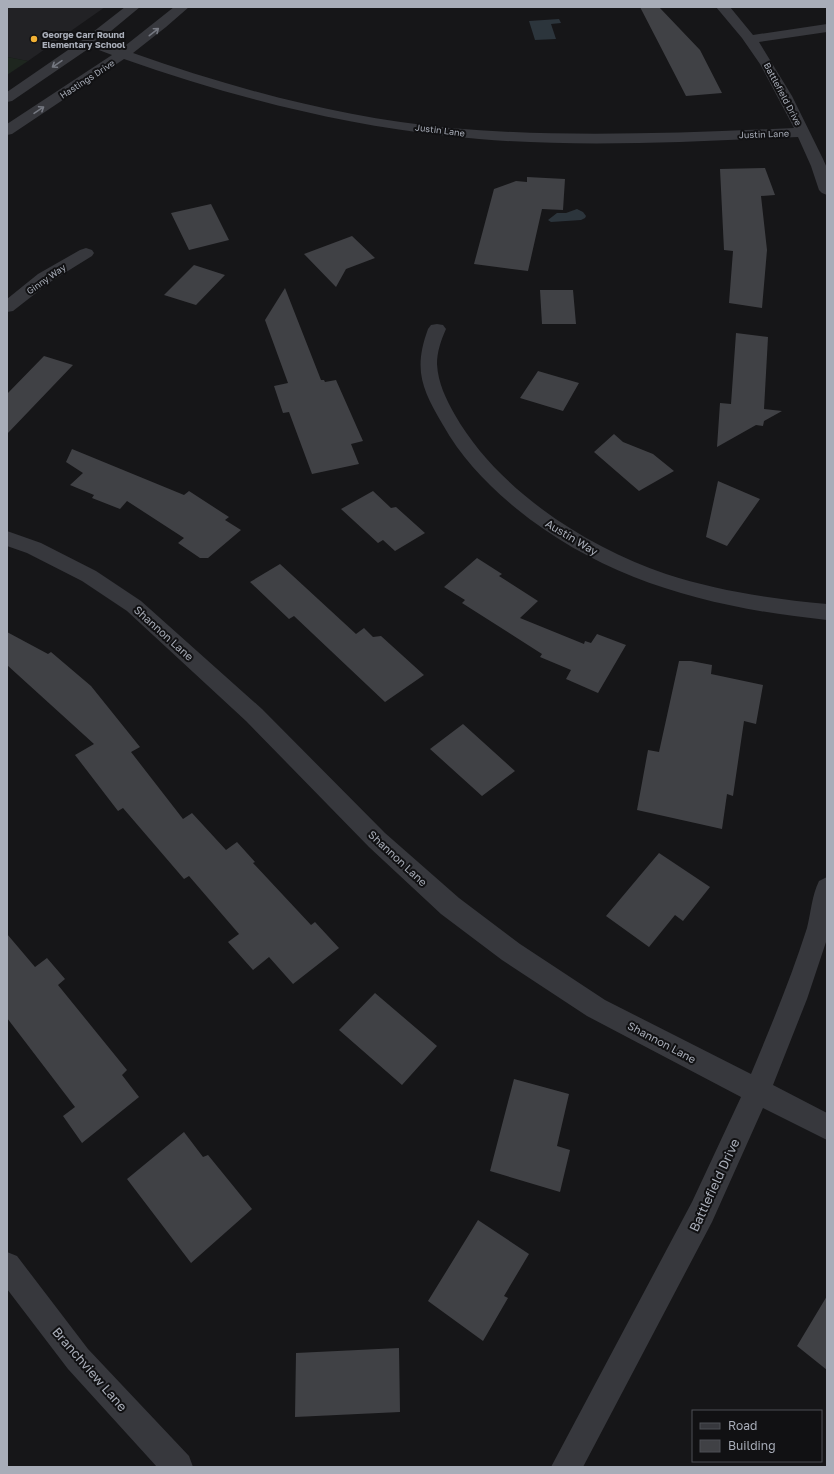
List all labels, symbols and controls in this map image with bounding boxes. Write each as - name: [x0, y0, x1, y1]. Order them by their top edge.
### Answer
- one-way arrow: [148, 27, 159, 36]
- place label: George Carr Round Elementary School: [42, 29, 125, 50]
- marker: George Carr Round Elementary School: [29, 34, 39, 44]
- street label: Hastings Drive: [58, 57, 116, 101]
- one-way arrow: [52, 60, 63, 68]
- street label: Battlefield Drive: [762, 61, 804, 127]
- one-way arrow: [34, 105, 45, 114]
- street label: Justin Lane: [414, 121, 466, 139]
- street label: Justin Lane: [739, 128, 789, 140]
- street label: Ginny Way: [24, 262, 68, 296]
- street label: Austin Way: [543, 516, 601, 558]
- street label: Shannon Lane: [132, 603, 196, 663]
- street label: Shannon Lane: [366, 828, 430, 888]
- street label: Shannon Lane: [626, 1019, 698, 1065]
- street label: Battlefield Drive: [685, 1136, 743, 1234]
- street label: Branchview Lane: [49, 1324, 131, 1414]
- legend: [692, 1410, 822, 1462]
- text: Road: [728, 1418, 757, 1433]
- text: Building: [728, 1438, 776, 1453]

